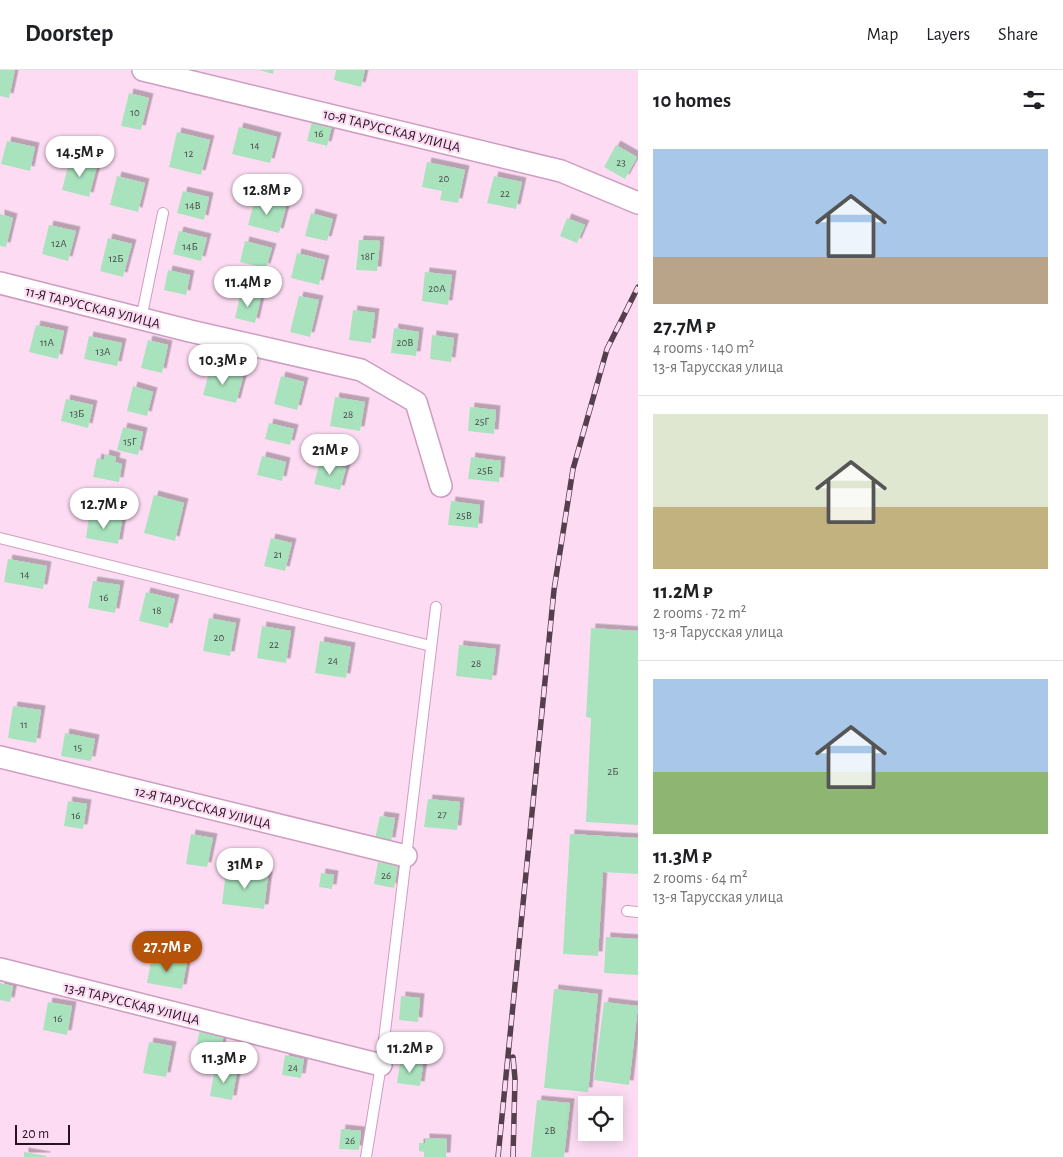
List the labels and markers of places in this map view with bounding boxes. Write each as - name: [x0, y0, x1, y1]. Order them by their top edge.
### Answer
- pin: 14.5M ₽: [34, 136, 126, 178]
- pin: 12.8M ₽: [221, 174, 313, 216]
- pin: 11.4M ₽: [202, 266, 294, 308]
- pin: 10.3M ₽: [177, 344, 269, 386]
- pin: 21M ₽: [295, 434, 365, 476]
- pin: 12.7M ₽: [58, 488, 150, 530]
- pin: 31M ₽: [210, 848, 280, 890]
- pin: 27.7M ₽: [121, 930, 213, 973]
- pin: 11.2M ₽: [364, 1032, 456, 1074]
- pin: 11.3M ₽: [178, 1042, 270, 1084]

